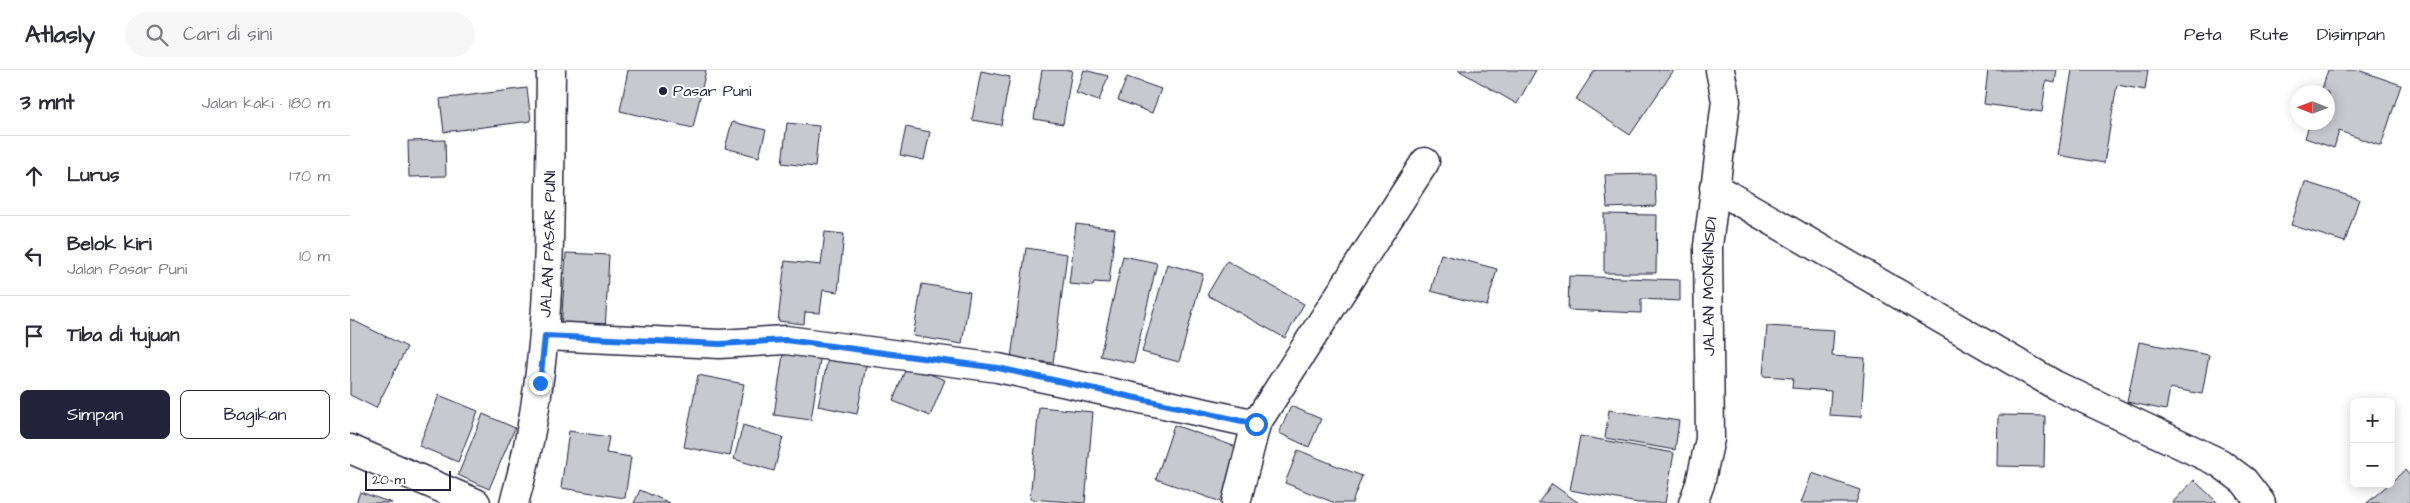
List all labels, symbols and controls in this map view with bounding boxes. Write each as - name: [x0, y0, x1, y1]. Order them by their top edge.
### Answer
- search box: [125, 12, 475, 57]
- text: Atlasly: [25, 18, 95, 52]
- icon: search: [143, 21, 171, 49]
- text: Cari di sini: [183, 21, 272, 48]
- text: Peta: [2184, 22, 2222, 47]
- text: Rute: [2250, 22, 2289, 47]
- text: Disimpan: [2317, 22, 2385, 47]
- place label: Pasar Puni: [673, 80, 752, 102]
- marker: Pasar Puni: [657, 85, 669, 97]
- north arrow: [2290, 85, 2335, 130]
- text: 3 mnt: [20, 88, 74, 117]
- text: Jalan kaki · 180 m: [202, 92, 330, 114]
- icon: ahead: [20, 162, 48, 190]
- text: Lurus: [67, 162, 119, 189]
- text: 170 m: [289, 165, 330, 187]
- street label: JALAN PASAR PUNI: [534, 170, 561, 318]
- street label: JALAN MONGINSIDI: [1697, 215, 1723, 356]
- text: Belok kiri: [67, 231, 152, 258]
- icon: left: [20, 242, 48, 270]
- text: 10 m: [299, 245, 330, 267]
- text: Jalan Pasar Puni: [67, 258, 187, 280]
- icon: arrive: [20, 322, 48, 350]
- text: Tiba di tujuan: [67, 322, 179, 349]
- route end: [529, 372, 552, 395]
- button: Simpan: [20, 390, 170, 439]
- button: Bagikan: [180, 390, 330, 439]
- map controls: [2350, 398, 2395, 488]
- button: +: [2350, 398, 2395, 443]
- route start: [1245, 413, 1268, 436]
- button: −: [2350, 443, 2395, 488]
- scale bar: [365, 468, 451, 491]
- text: 20 m: [372, 470, 405, 490]

